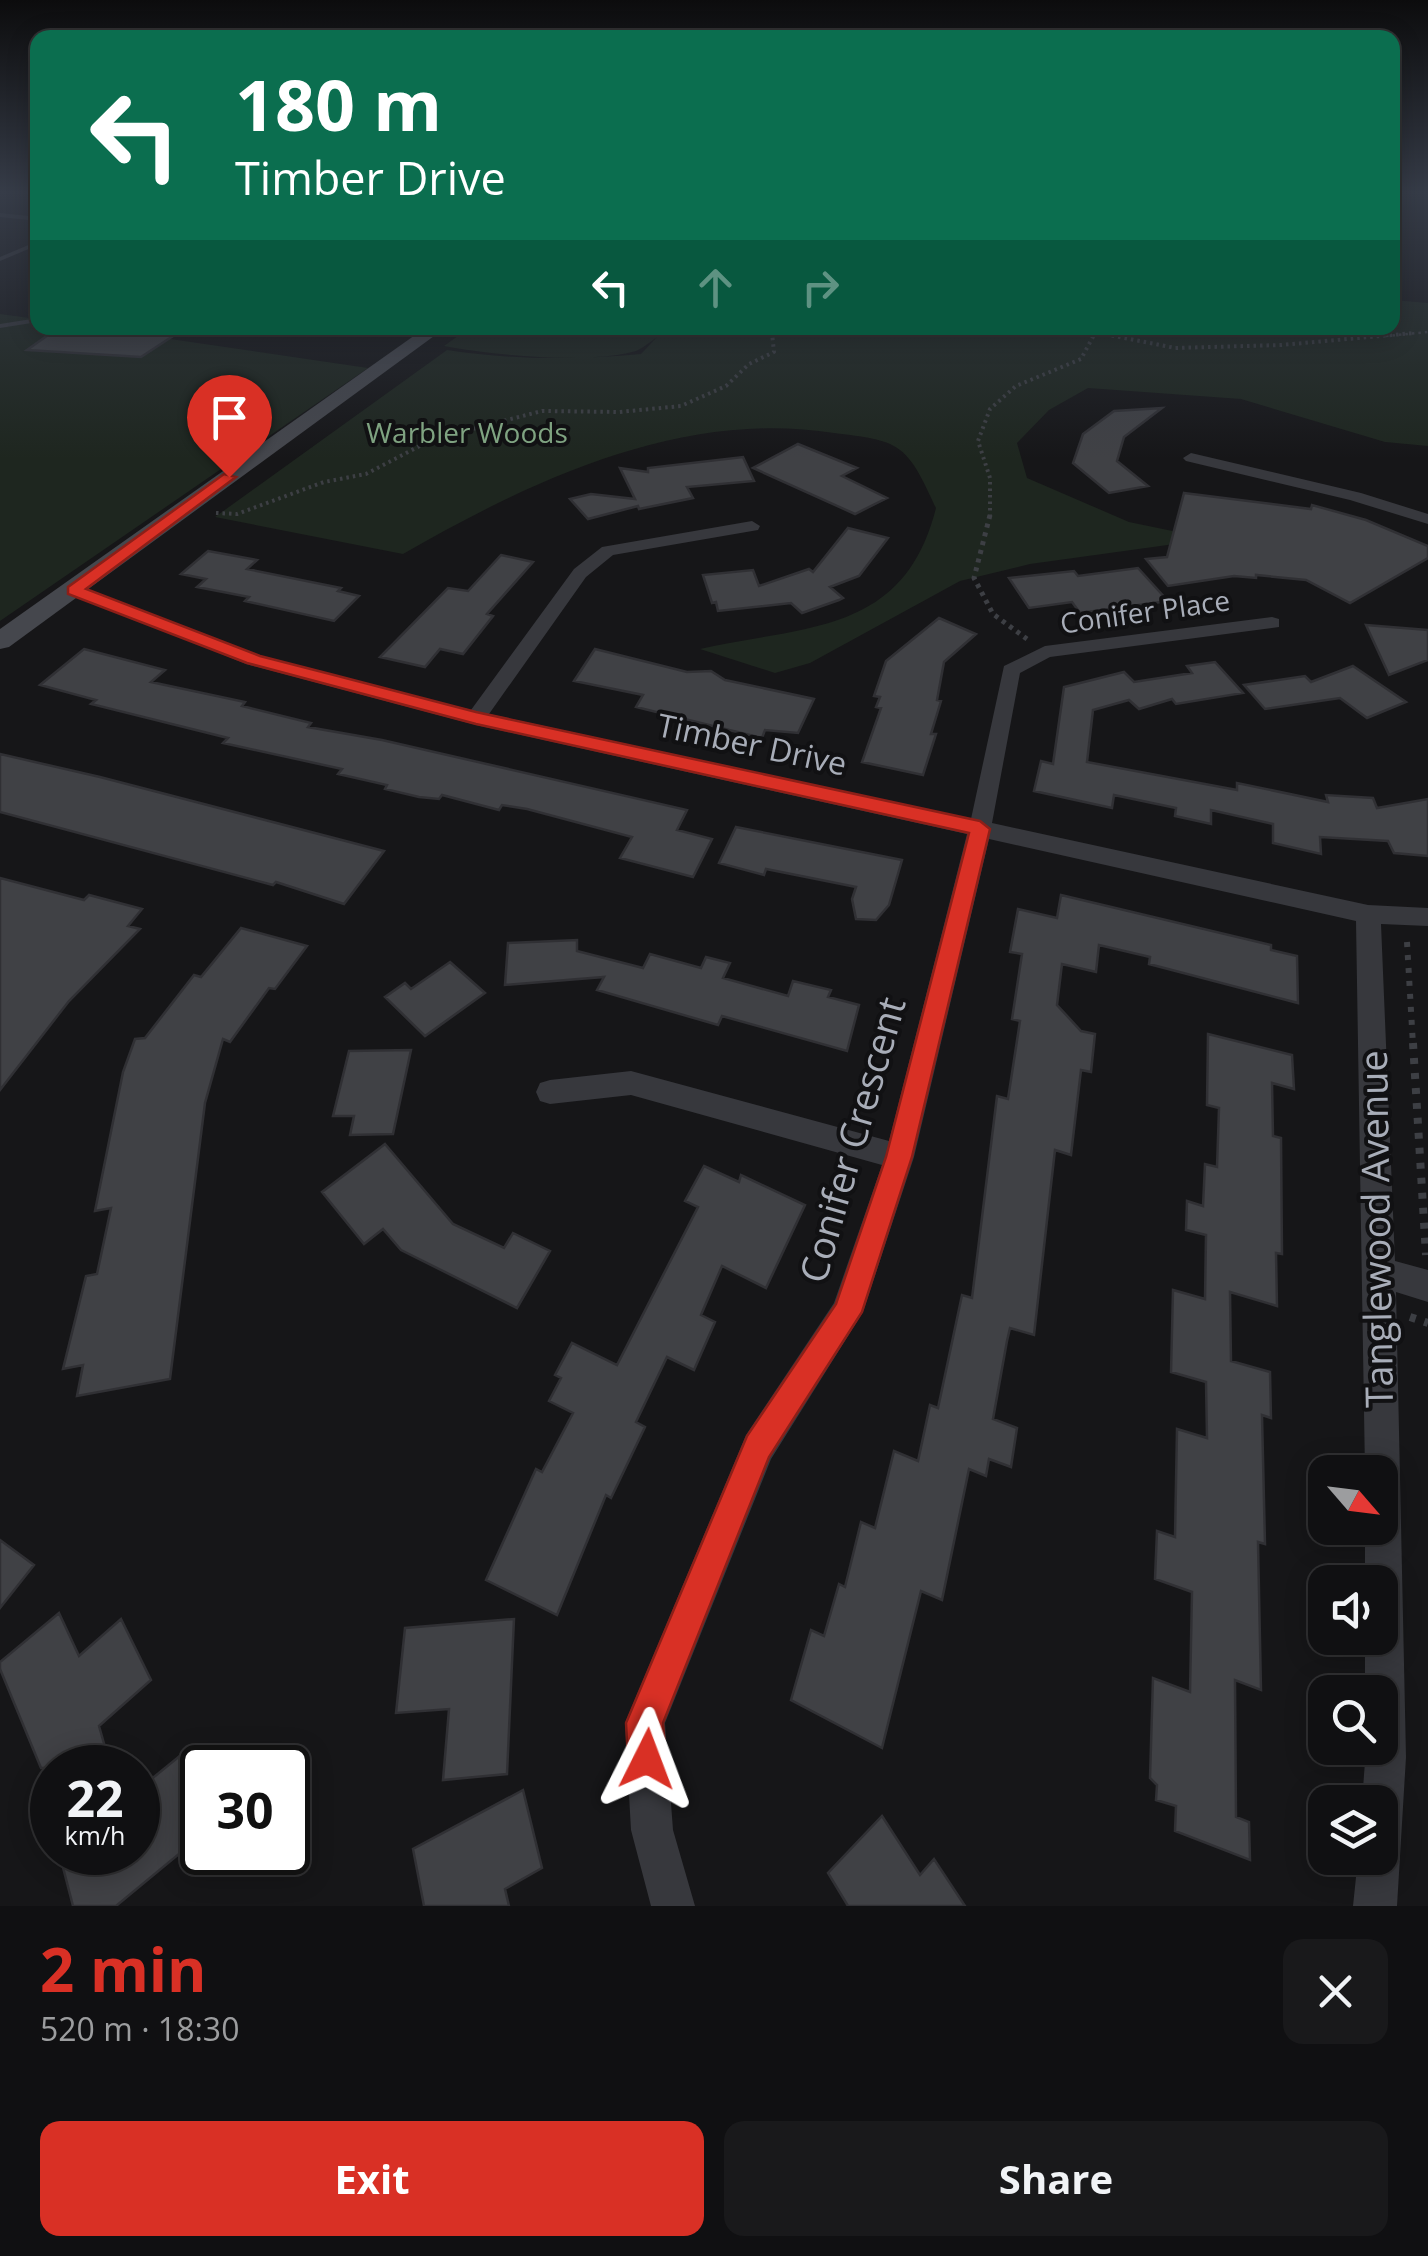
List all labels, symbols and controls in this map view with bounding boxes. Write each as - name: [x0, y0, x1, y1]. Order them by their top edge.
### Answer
- text: 180 m: [235, 56, 442, 152]
- icon: left: [70, 70, 200, 200]
- text: Timber Drive: [235, 147, 506, 208]
- icon: left: [583, 260, 638, 315]
- icon: ahead: [688, 260, 743, 315]
- icon: right: [793, 260, 848, 315]
- pin: [187, 375, 272, 478]
- icon: arrive: [202, 390, 257, 445]
- park label: Warbler Woods: [366, 413, 568, 451]
- street label: Conifer Place: [1057, 580, 1232, 642]
- street label: Timber Drive: [654, 702, 851, 785]
- street label: Conifer Crescent: [785, 991, 917, 1288]
- street label: Tanglewood Avenue: [1346, 1050, 1404, 1408]
- north arrow: [1308, 1455, 1398, 1545]
- map controls: [1308, 1455, 1398, 1875]
- button: sound: [1308, 1565, 1398, 1655]
- button: search: [1308, 1675, 1398, 1765]
- position arrow: [595, 1707, 699, 1811]
- speed limit sign: 30: [180, 1745, 310, 1875]
- text: 22: [66, 1764, 124, 1832]
- button: layers: [1308, 1785, 1398, 1875]
- text: km/h: [65, 1818, 125, 1852]
- text: 2 min: [40, 1928, 207, 2010]
- button: close: [1283, 1939, 1388, 2044]
- text: 520 m · 18:30: [40, 2007, 239, 2050]
- button: Exit: [40, 2121, 704, 2236]
- button: Share: [724, 2121, 1388, 2236]

